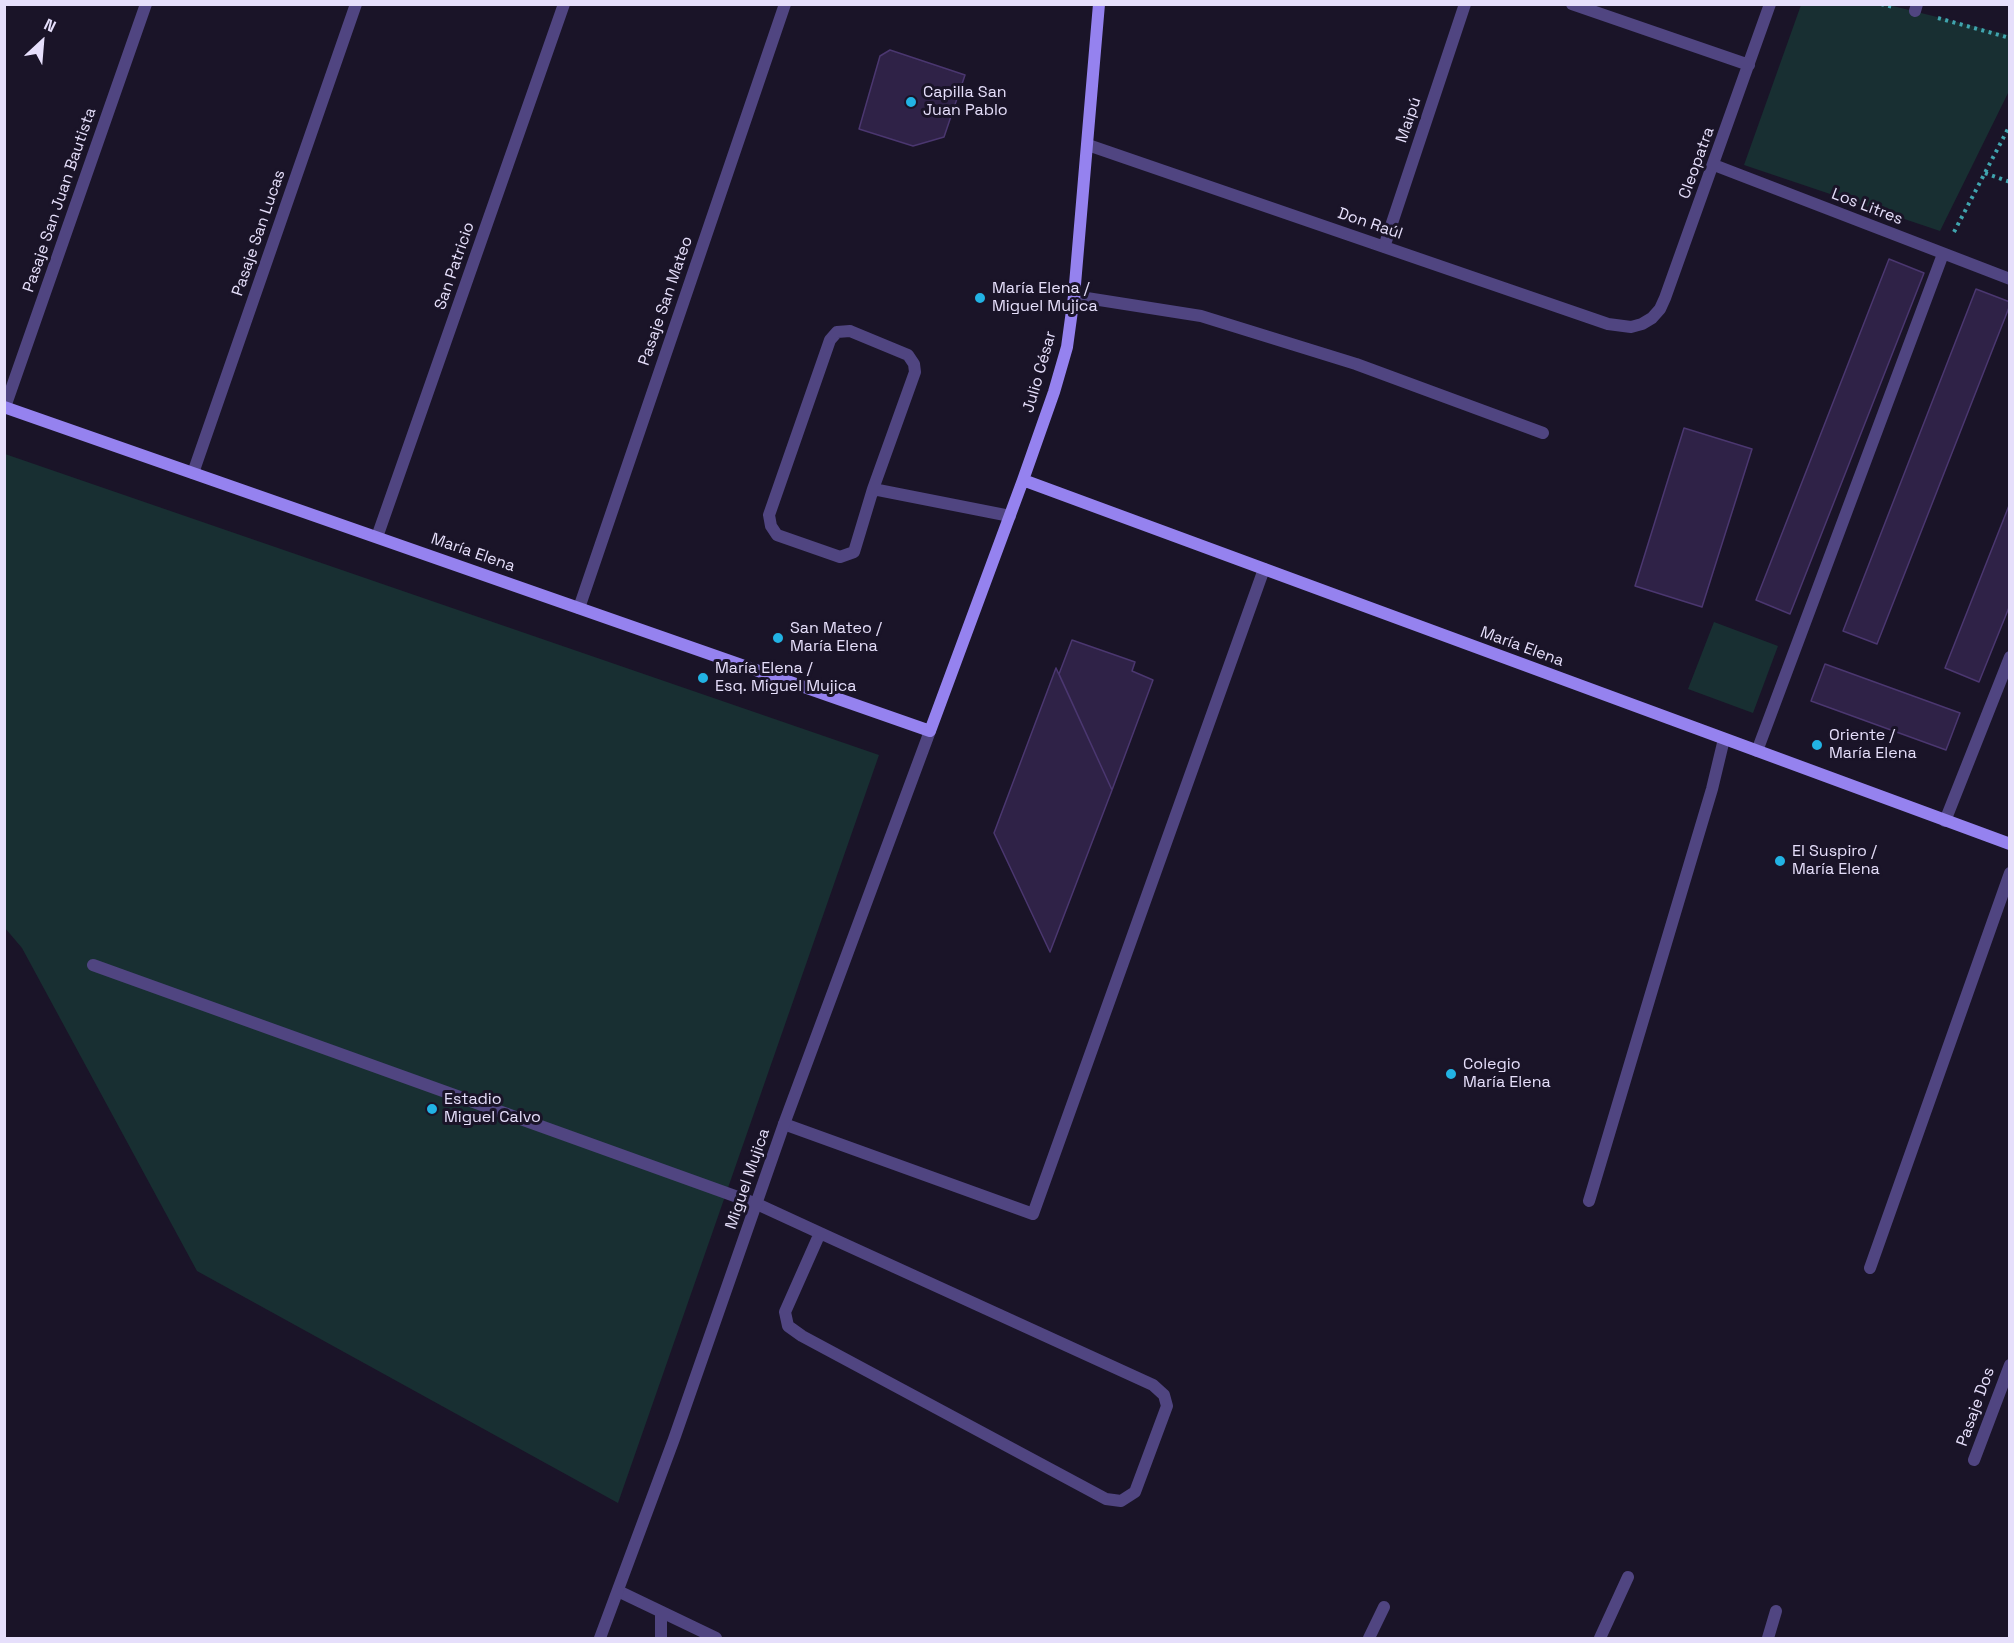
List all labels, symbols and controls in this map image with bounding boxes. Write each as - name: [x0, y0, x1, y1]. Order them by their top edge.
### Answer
- north arrow: [12, 12, 72, 72]
- text: N: [41, 14, 60, 37]
- place label: Capilla San Juan Pablo: [923, 83, 1008, 121]
- marker: Capilla San Juan Pablo: [904, 95, 918, 109]
- street label: Maipú: [1392, 95, 1426, 145]
- street label: Pasaje San Juan Bautista: [19, 105, 101, 295]
- street label: Cleopatra: [1675, 125, 1719, 201]
- street label: Pasaje San Lucas: [228, 167, 290, 299]
- street label: Los Litres: [1829, 185, 1905, 229]
- street label: Don Raúl: [1335, 204, 1405, 244]
- street label: San Patricio: [431, 220, 479, 312]
- street label: Pasaje San Mateo: [635, 234, 697, 368]
- place label: María Elena / Miguel Mujica: [992, 279, 1098, 317]
- marker: María Elena / Miguel Mujica: [973, 291, 987, 305]
- street label: Julio César: [1019, 329, 1061, 415]
- street label: María Elena: [428, 530, 518, 576]
- place label: San Mateo / María Elena: [790, 619, 882, 657]
- street label: María Elena: [1478, 623, 1566, 671]
- marker: San Mateo / María Elena: [771, 631, 785, 645]
- place label: María Elena / Esq. Miguel Mujica: [715, 659, 857, 697]
- marker: María Elena / Esq. Miguel Mujica: [696, 671, 710, 685]
- place label: Oriente / María Elena: [1829, 726, 1917, 764]
- marker: Oriente / María Elena: [1810, 738, 1824, 752]
- place label: El Suspiro / María Elena: [1792, 842, 1880, 880]
- marker: El Suspiro / María Elena: [1773, 854, 1787, 868]
- place label: Colegio María Elena: [1463, 1055, 1551, 1093]
- marker: Colegio María Elena: [1444, 1067, 1458, 1081]
- place label: Estadio Miguel Calvo: [444, 1090, 541, 1128]
- marker: Estadio Miguel Calvo: [425, 1102, 439, 1116]
- street label: Miguel Mujica: [722, 1126, 774, 1232]
- street label: Pasaje Dos: [1953, 1365, 1999, 1449]

